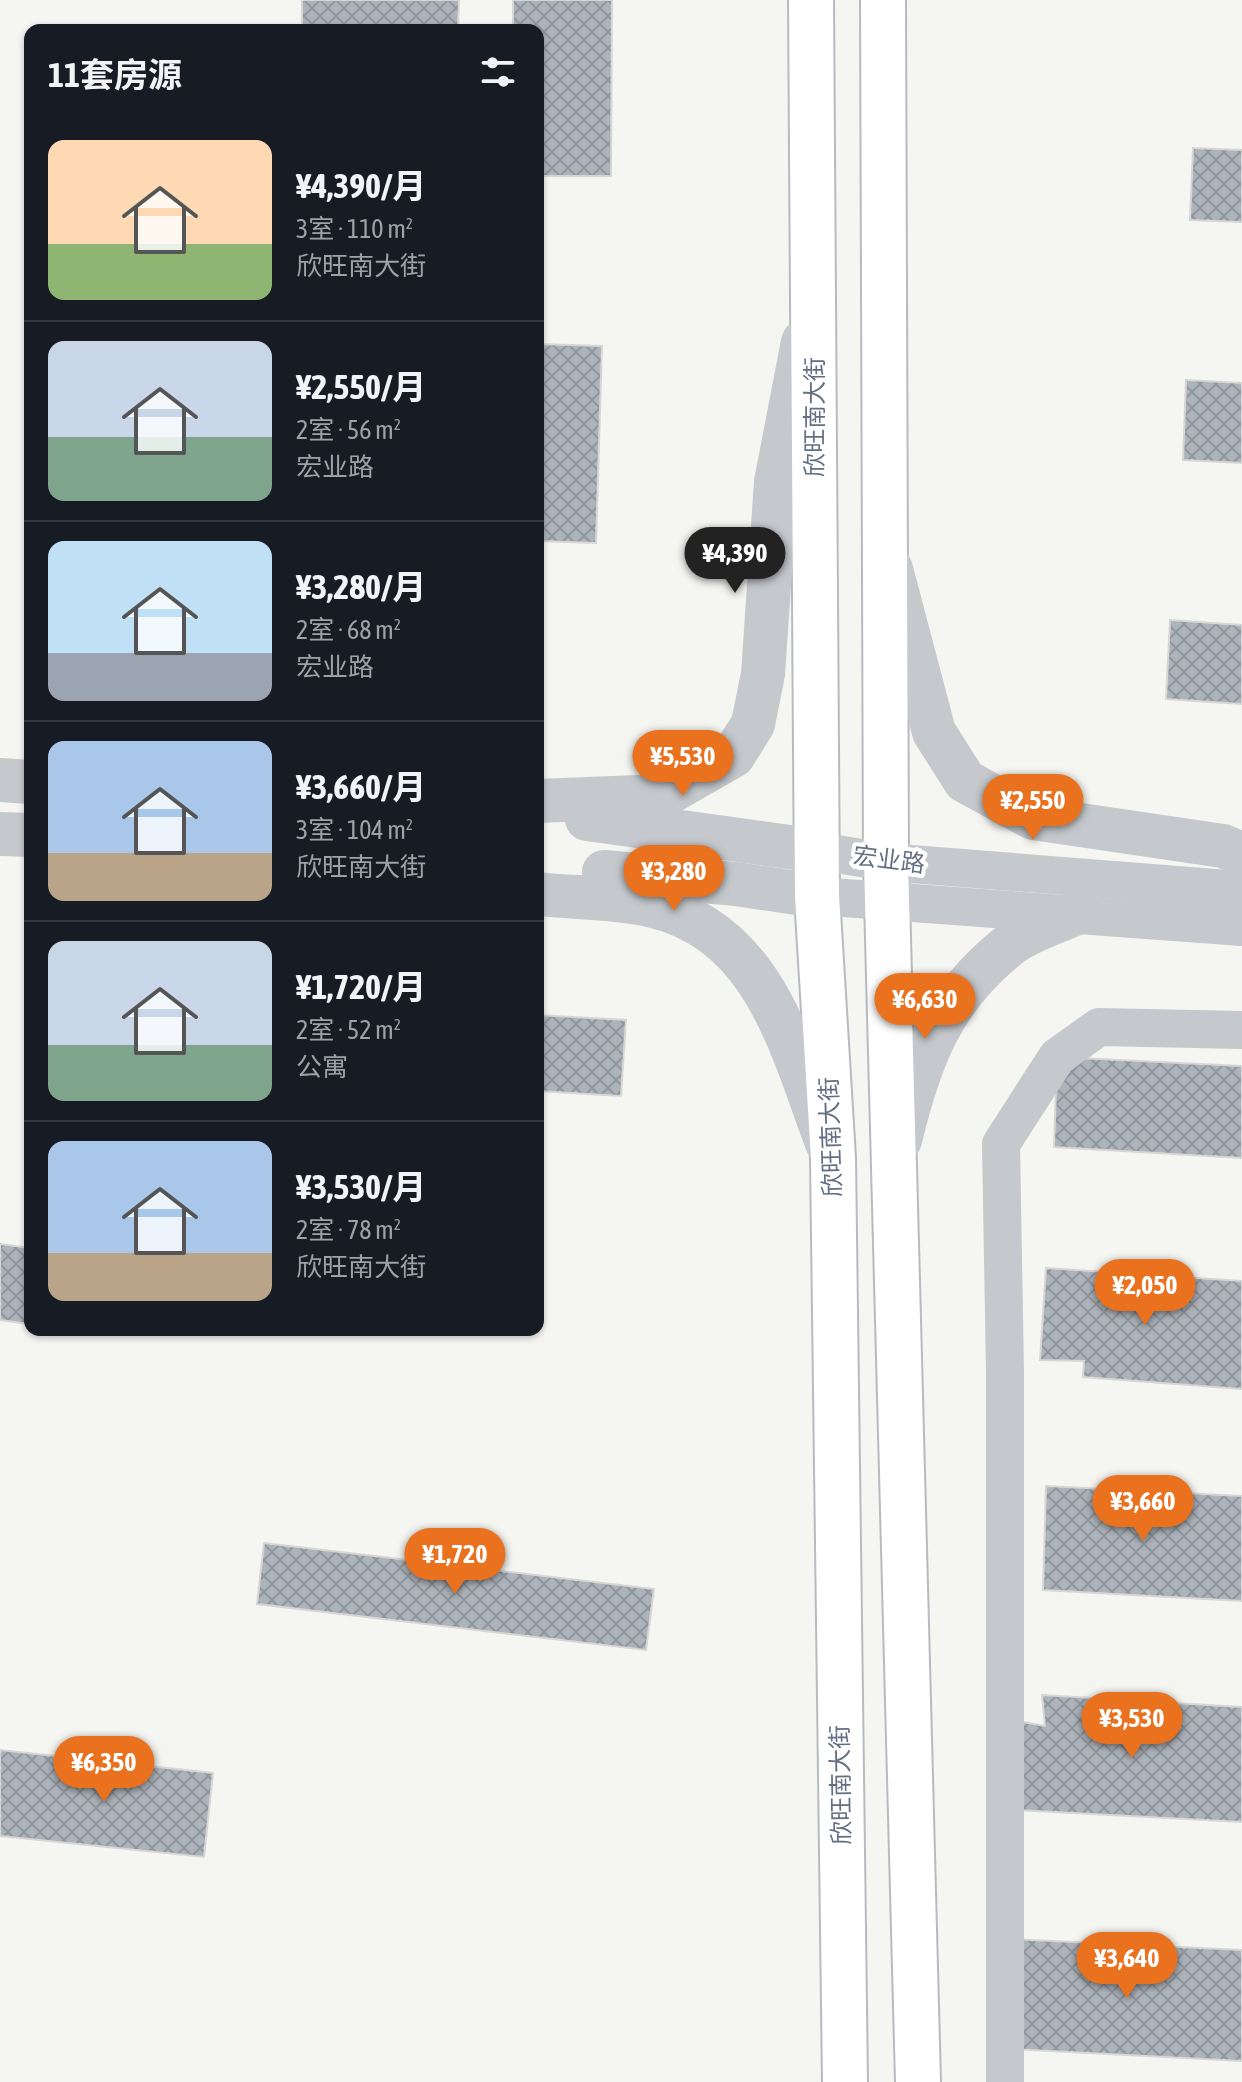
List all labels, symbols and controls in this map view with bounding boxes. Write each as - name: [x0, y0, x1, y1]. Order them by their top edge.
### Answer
- icon: filters: [476, 50, 520, 94]
- text: 11套房源: [48, 55, 182, 94]
- text: ¥4,390/月: [296, 166, 427, 205]
- icon: home: [112, 172, 208, 268]
- text: 3室 · 110 m²: [296, 214, 413, 244]
- text: 欣旺南大街: [296, 251, 426, 281]
- street label: 欣旺南大街: [801, 357, 828, 477]
- text: ¥2,550/月: [296, 367, 427, 406]
- icon: home: [112, 373, 208, 469]
- text: 2室 · 56 m²: [296, 415, 401, 445]
- text: 宏业路: [296, 452, 374, 482]
- pin: ¥4,390: [670, 527, 800, 595]
- text: ¥4,390: [702, 538, 768, 568]
- text: ¥3,280/月: [296, 567, 427, 606]
- icon: home: [112, 573, 208, 669]
- text: 2室 · 68 m²: [296, 615, 401, 645]
- text: 宏业路: [296, 652, 374, 682]
- pin: ¥5,530: [618, 730, 748, 798]
- text: ¥5,530: [650, 741, 716, 771]
- text: ¥3,660/月: [296, 767, 427, 806]
- icon: home: [112, 773, 208, 869]
- pin: ¥2,550: [968, 774, 1098, 842]
- text: ¥2,550: [1000, 785, 1066, 815]
- text: 3室 · 104 m²: [296, 815, 413, 845]
- street label: 宏业路: [852, 842, 926, 877]
- pin: ¥3,280: [609, 845, 739, 913]
- text: 欣旺南大街: [296, 852, 426, 882]
- text: ¥3,280: [641, 856, 707, 886]
- text: ¥1,720/月: [296, 967, 427, 1006]
- icon: home: [112, 973, 208, 1069]
- pin: ¥6,630: [860, 973, 990, 1041]
- text: ¥6,630: [892, 984, 958, 1014]
- text: 2室 · 52 m²: [296, 1015, 401, 1045]
- text: 公寓: [296, 1052, 348, 1082]
- street label: 欣旺南大街: [815, 1077, 846, 1197]
- text: ¥3,530/月: [296, 1167, 427, 1206]
- icon: home: [112, 1173, 208, 1269]
- text: 2室 · 78 m²: [296, 1215, 401, 1245]
- text: 欣旺南大街: [296, 1252, 426, 1282]
- pin: ¥2,050: [1080, 1259, 1210, 1327]
- text: ¥2,050: [1112, 1270, 1178, 1300]
- pin: ¥3,660: [1078, 1475, 1208, 1543]
- text: ¥3,660: [1110, 1486, 1176, 1516]
- pin: ¥1,720: [390, 1528, 520, 1596]
- text: ¥1,720: [422, 1539, 488, 1569]
- pin: ¥3,530: [1067, 1692, 1197, 1760]
- text: ¥3,530: [1099, 1703, 1165, 1733]
- street label: 欣旺南大街: [826, 1725, 855, 1845]
- pin: ¥6,350: [39, 1736, 169, 1804]
- text: ¥6,350: [71, 1747, 137, 1777]
- pin: ¥3,640: [1062, 1932, 1192, 2000]
- text: ¥3,640: [1094, 1943, 1160, 1973]

